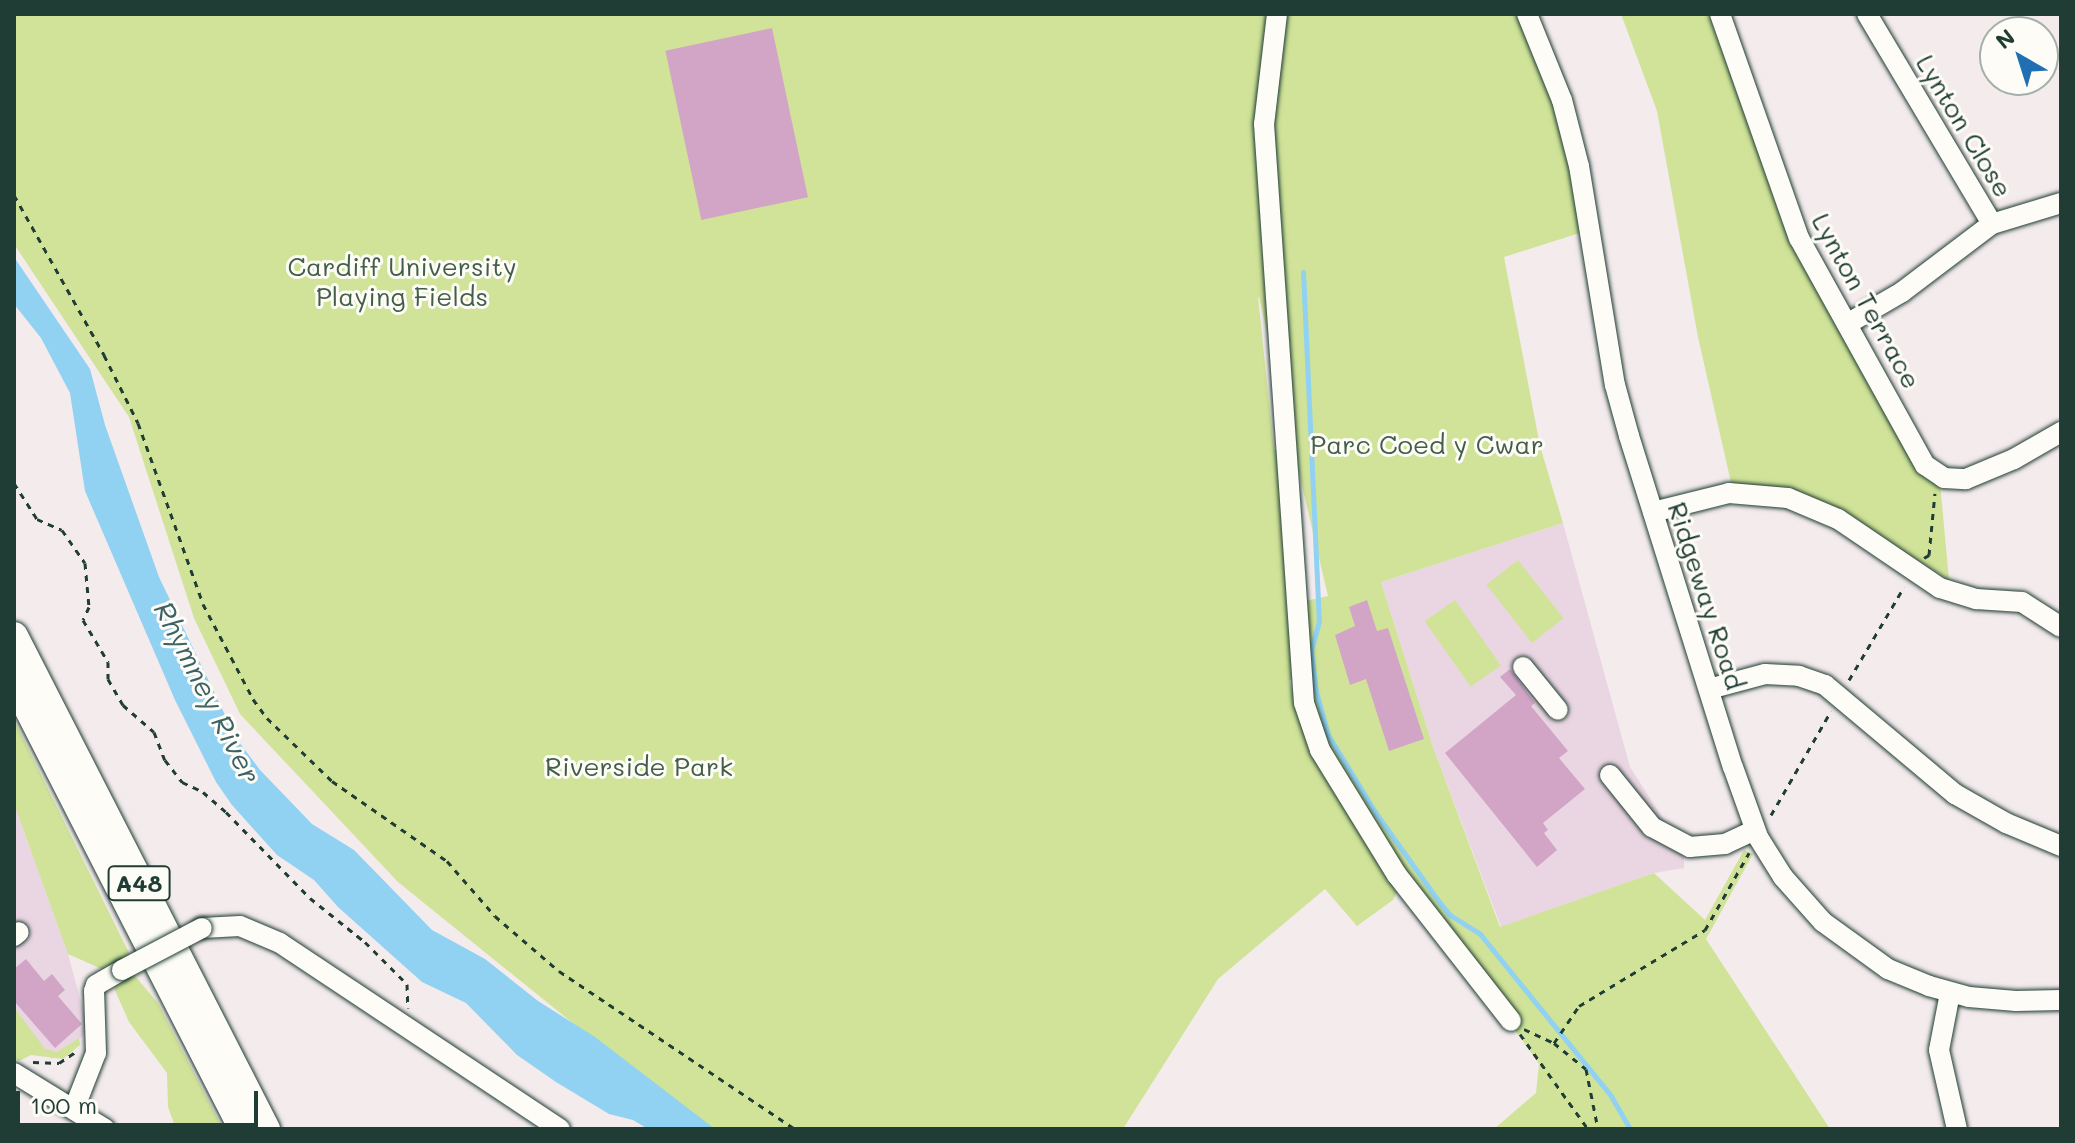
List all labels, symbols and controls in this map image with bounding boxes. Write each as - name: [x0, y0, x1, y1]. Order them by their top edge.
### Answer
- north arrow: [1979, 16, 2059, 96]
- text: N: [1989, 22, 2020, 55]
- street label: Lynton Close: [1909, 49, 2019, 203]
- street label: Lynton Terrace: [1805, 208, 1927, 394]
- park label: Cardiff University Playing Fields: [287, 251, 517, 312]
- park label: Parc Coed y Cwar: [1310, 429, 1544, 461]
- street label: Ridgeway Road: [1661, 498, 1751, 694]
- water label: Rhymney River: [148, 595, 268, 789]
- park label: Riverside Park: [545, 751, 733, 783]
- road number: A48: [107, 863, 171, 903]
- scale bar: [20, 1075, 262, 1125]
- text: 100 m: [30, 1089, 97, 1120]

